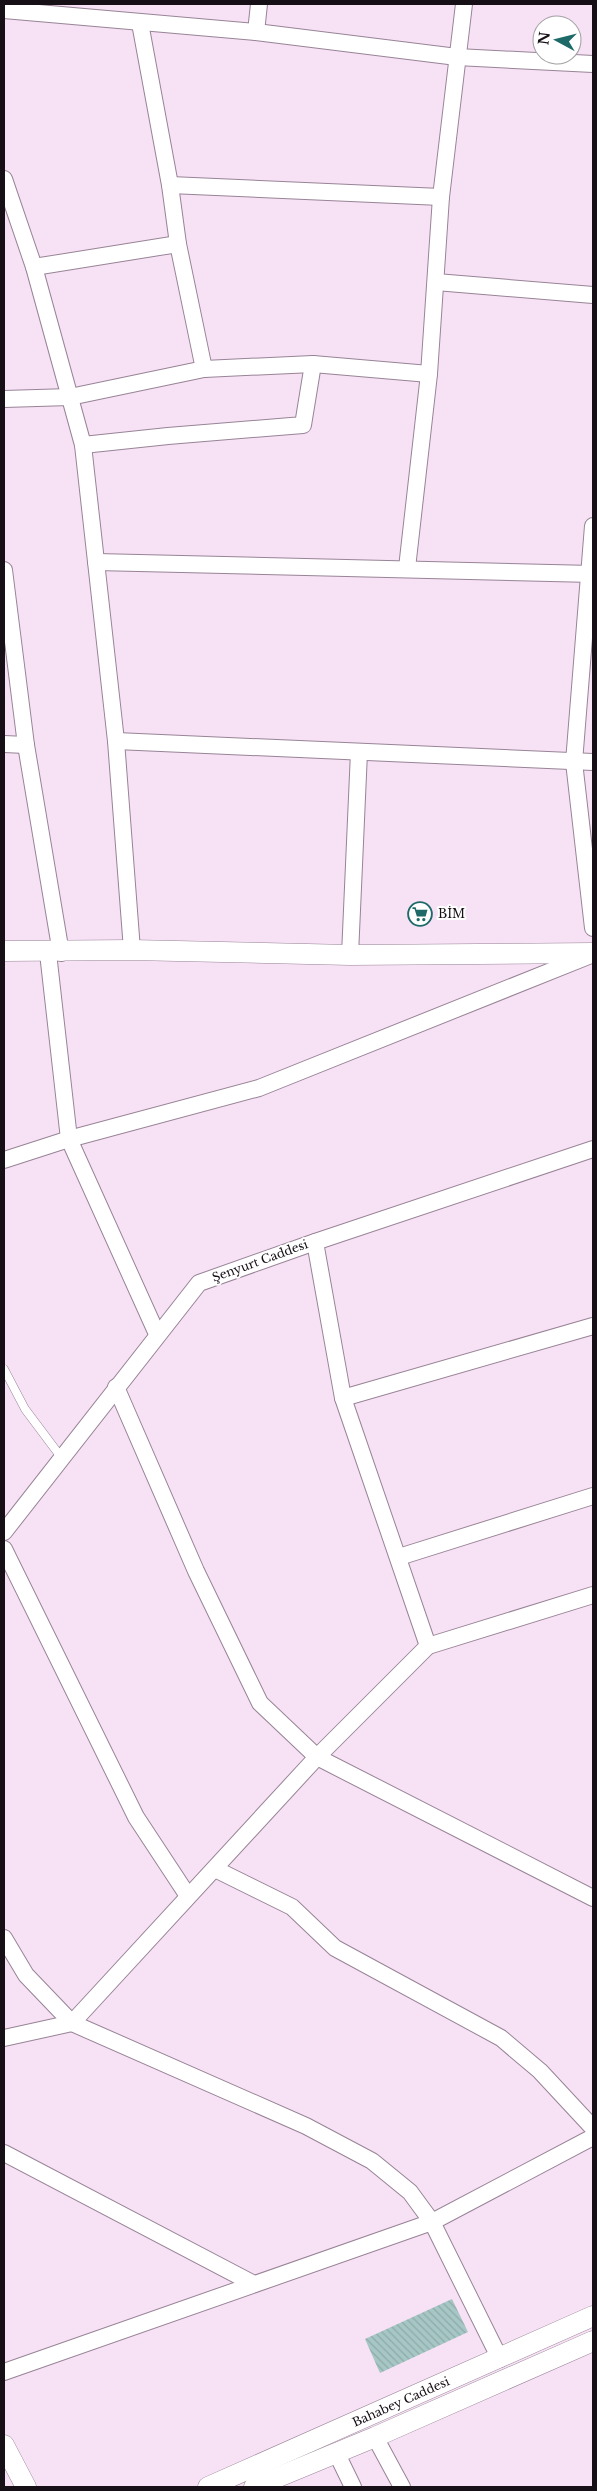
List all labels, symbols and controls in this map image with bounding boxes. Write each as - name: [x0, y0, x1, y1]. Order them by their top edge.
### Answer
- north arrow: [532, 15, 582, 65]
- text: N: [534, 31, 554, 46]
- supermarket icon: BİM: [407, 901, 433, 927]
- place label: BİM: [438, 905, 465, 921]
- street label: Şenyurt Caddesi: [210, 1236, 310, 1285]
- street label: Bahabey Caddesi: [350, 2373, 452, 2430]

